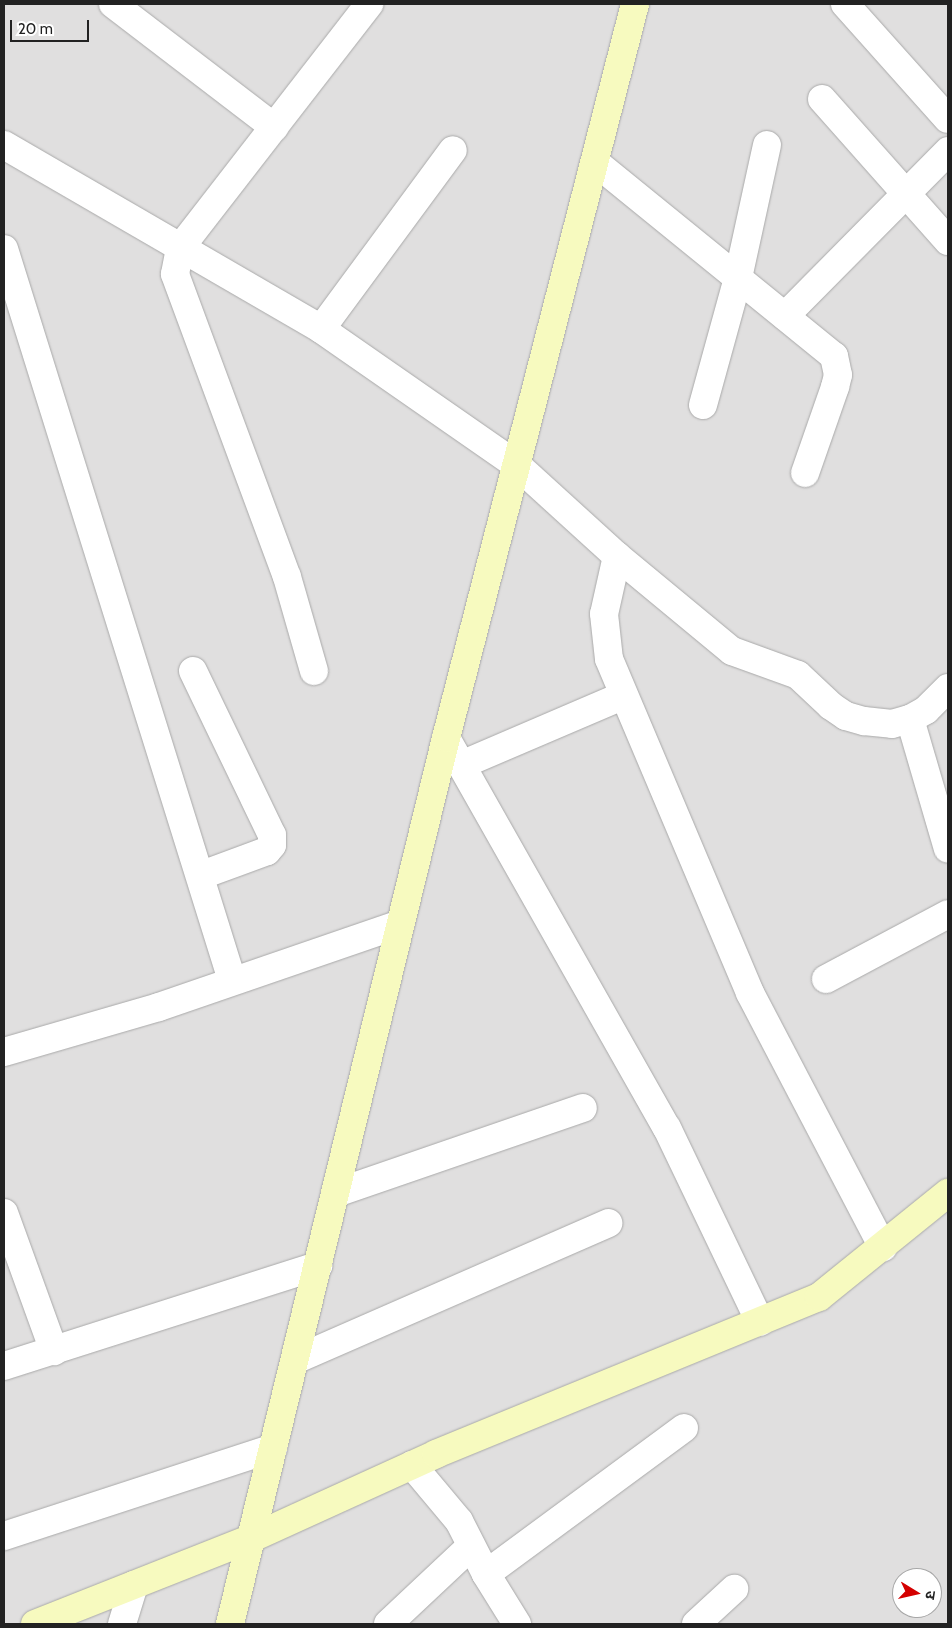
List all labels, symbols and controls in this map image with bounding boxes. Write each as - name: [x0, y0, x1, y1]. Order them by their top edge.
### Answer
- scale bar: [12, 10, 91, 42]
- text: 20 m: [18, 20, 53, 38]
- north arrow: [892, 1568, 942, 1618]
- text: उ: [921, 1590, 940, 1601]

